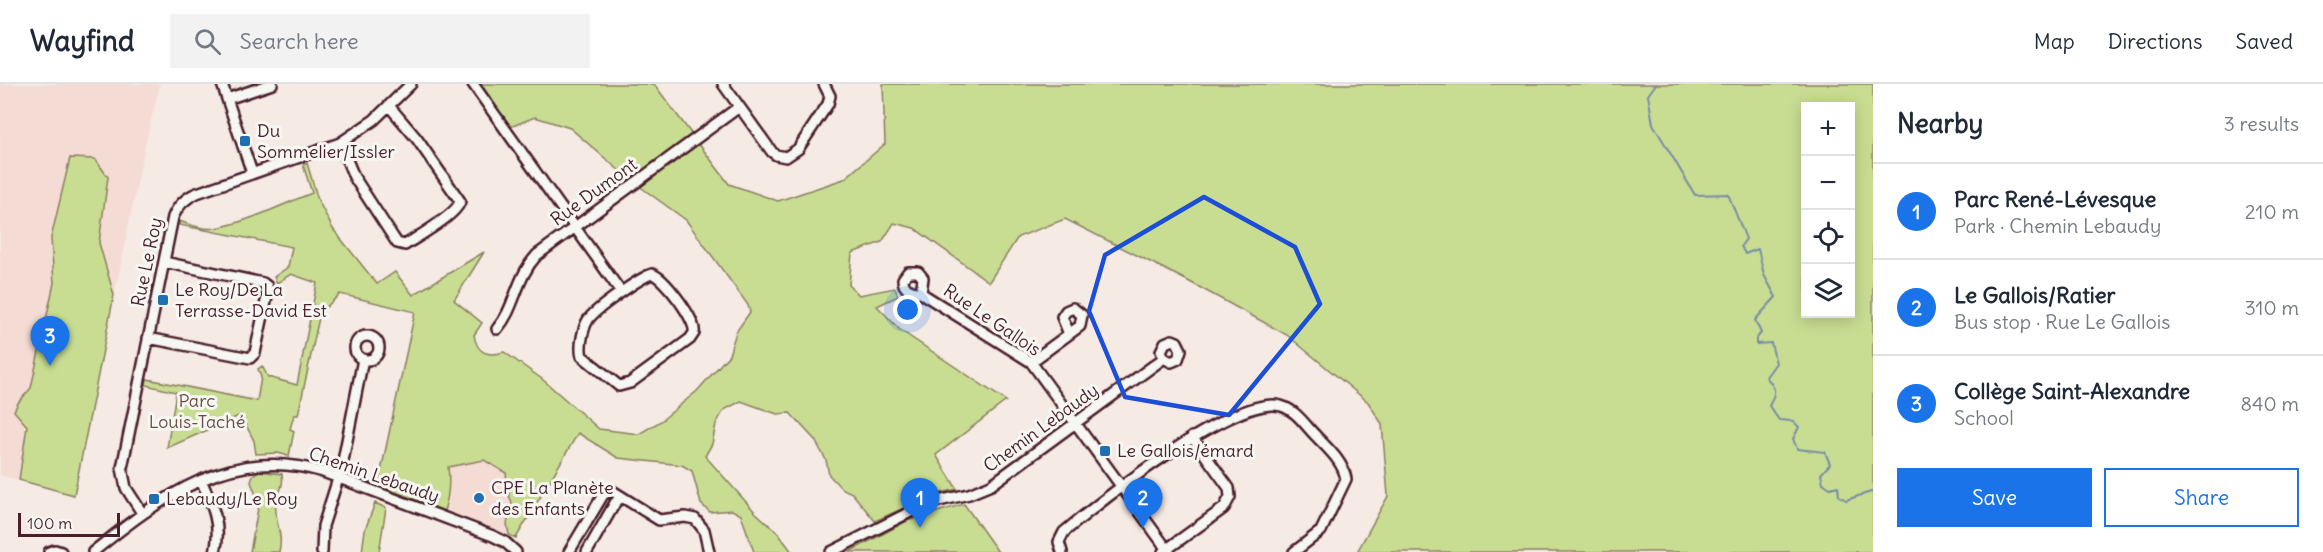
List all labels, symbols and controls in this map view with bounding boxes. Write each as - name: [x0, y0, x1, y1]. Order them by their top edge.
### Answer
- search box: [170, 14, 590, 68]
- text: Wayfind: [30, 23, 134, 59]
- icon: search: [191, 25, 224, 58]
- text: Search here: [239, 27, 359, 55]
- text: Map: [2034, 28, 2075, 55]
- text: Directions: [2108, 28, 2202, 55]
- text: Saved: [2235, 28, 2293, 55]
- map controls: [1801, 102, 1855, 318]
- button: +: [1801, 102, 1855, 156]
- text: Nearby: [1897, 107, 1983, 140]
- text: 3 results: [2223, 111, 2299, 136]
- place label: Du Sommelier/Issler: [257, 119, 396, 163]
- marker: Du Sommelier/Issler: [238, 134, 252, 148]
- street label: Rue Dumont: [546, 153, 641, 231]
- button: −: [1801, 156, 1855, 210]
- text: Parc René-Lévesque: [1954, 185, 2156, 213]
- text: 1: [1913, 199, 1920, 224]
- text: 210 m: [2245, 199, 2299, 224]
- button: locate: [1801, 210, 1855, 264]
- text: Park · Chemin Lebaudy: [1954, 213, 2161, 238]
- street label: Rue Le Roy: [126, 215, 167, 309]
- button: layers: [1801, 264, 1855, 318]
- place label: Le Roy/De La Terrasse-David Est: [175, 278, 327, 322]
- street label: Rue Le Gallois: [939, 279, 1045, 361]
- text: Le Gallois/Ratier: [1954, 281, 2116, 309]
- marker: Le Roy/De La Terrasse-David Est: [156, 293, 170, 307]
- your location: [893, 295, 922, 324]
- text: 2: [1911, 295, 1922, 320]
- text: 310 m: [2244, 295, 2299, 320]
- text: Bus stop · Rue Le Gallois: [1954, 309, 2170, 334]
- pin: 3: [31, 316, 70, 366]
- text: Collège Saint-Alexandre: [1954, 377, 2190, 405]
- street label: Chemin Lebaudy: [979, 378, 1103, 477]
- park label: Parc Louis-Taché: [149, 389, 245, 433]
- text: 3: [1911, 391, 1922, 416]
- text: 840 m: [2240, 391, 2299, 416]
- text: School: [1954, 405, 2014, 430]
- place label: Le Gallois/émard: [1117, 439, 1254, 462]
- street label: Chemin Lebaudy: [306, 441, 443, 508]
- marker: Le Gallois/émard: [1098, 444, 1112, 458]
- button: Save: [1897, 468, 2092, 527]
- button: Share: [2104, 468, 2299, 527]
- place label: CPE La Planète des Enfants: [491, 476, 614, 520]
- pin: 1: [900, 478, 940, 528]
- pin: 2: [1124, 478, 1162, 528]
- place label: Lebaudy/Le Roy: [166, 487, 298, 510]
- marker: CPE La Planète des Enfants: [472, 491, 486, 505]
- marker: Lebaudy/Le Roy: [147, 492, 161, 506]
- scale bar: [18, 510, 120, 538]
- text: 100 m: [27, 513, 72, 533]

